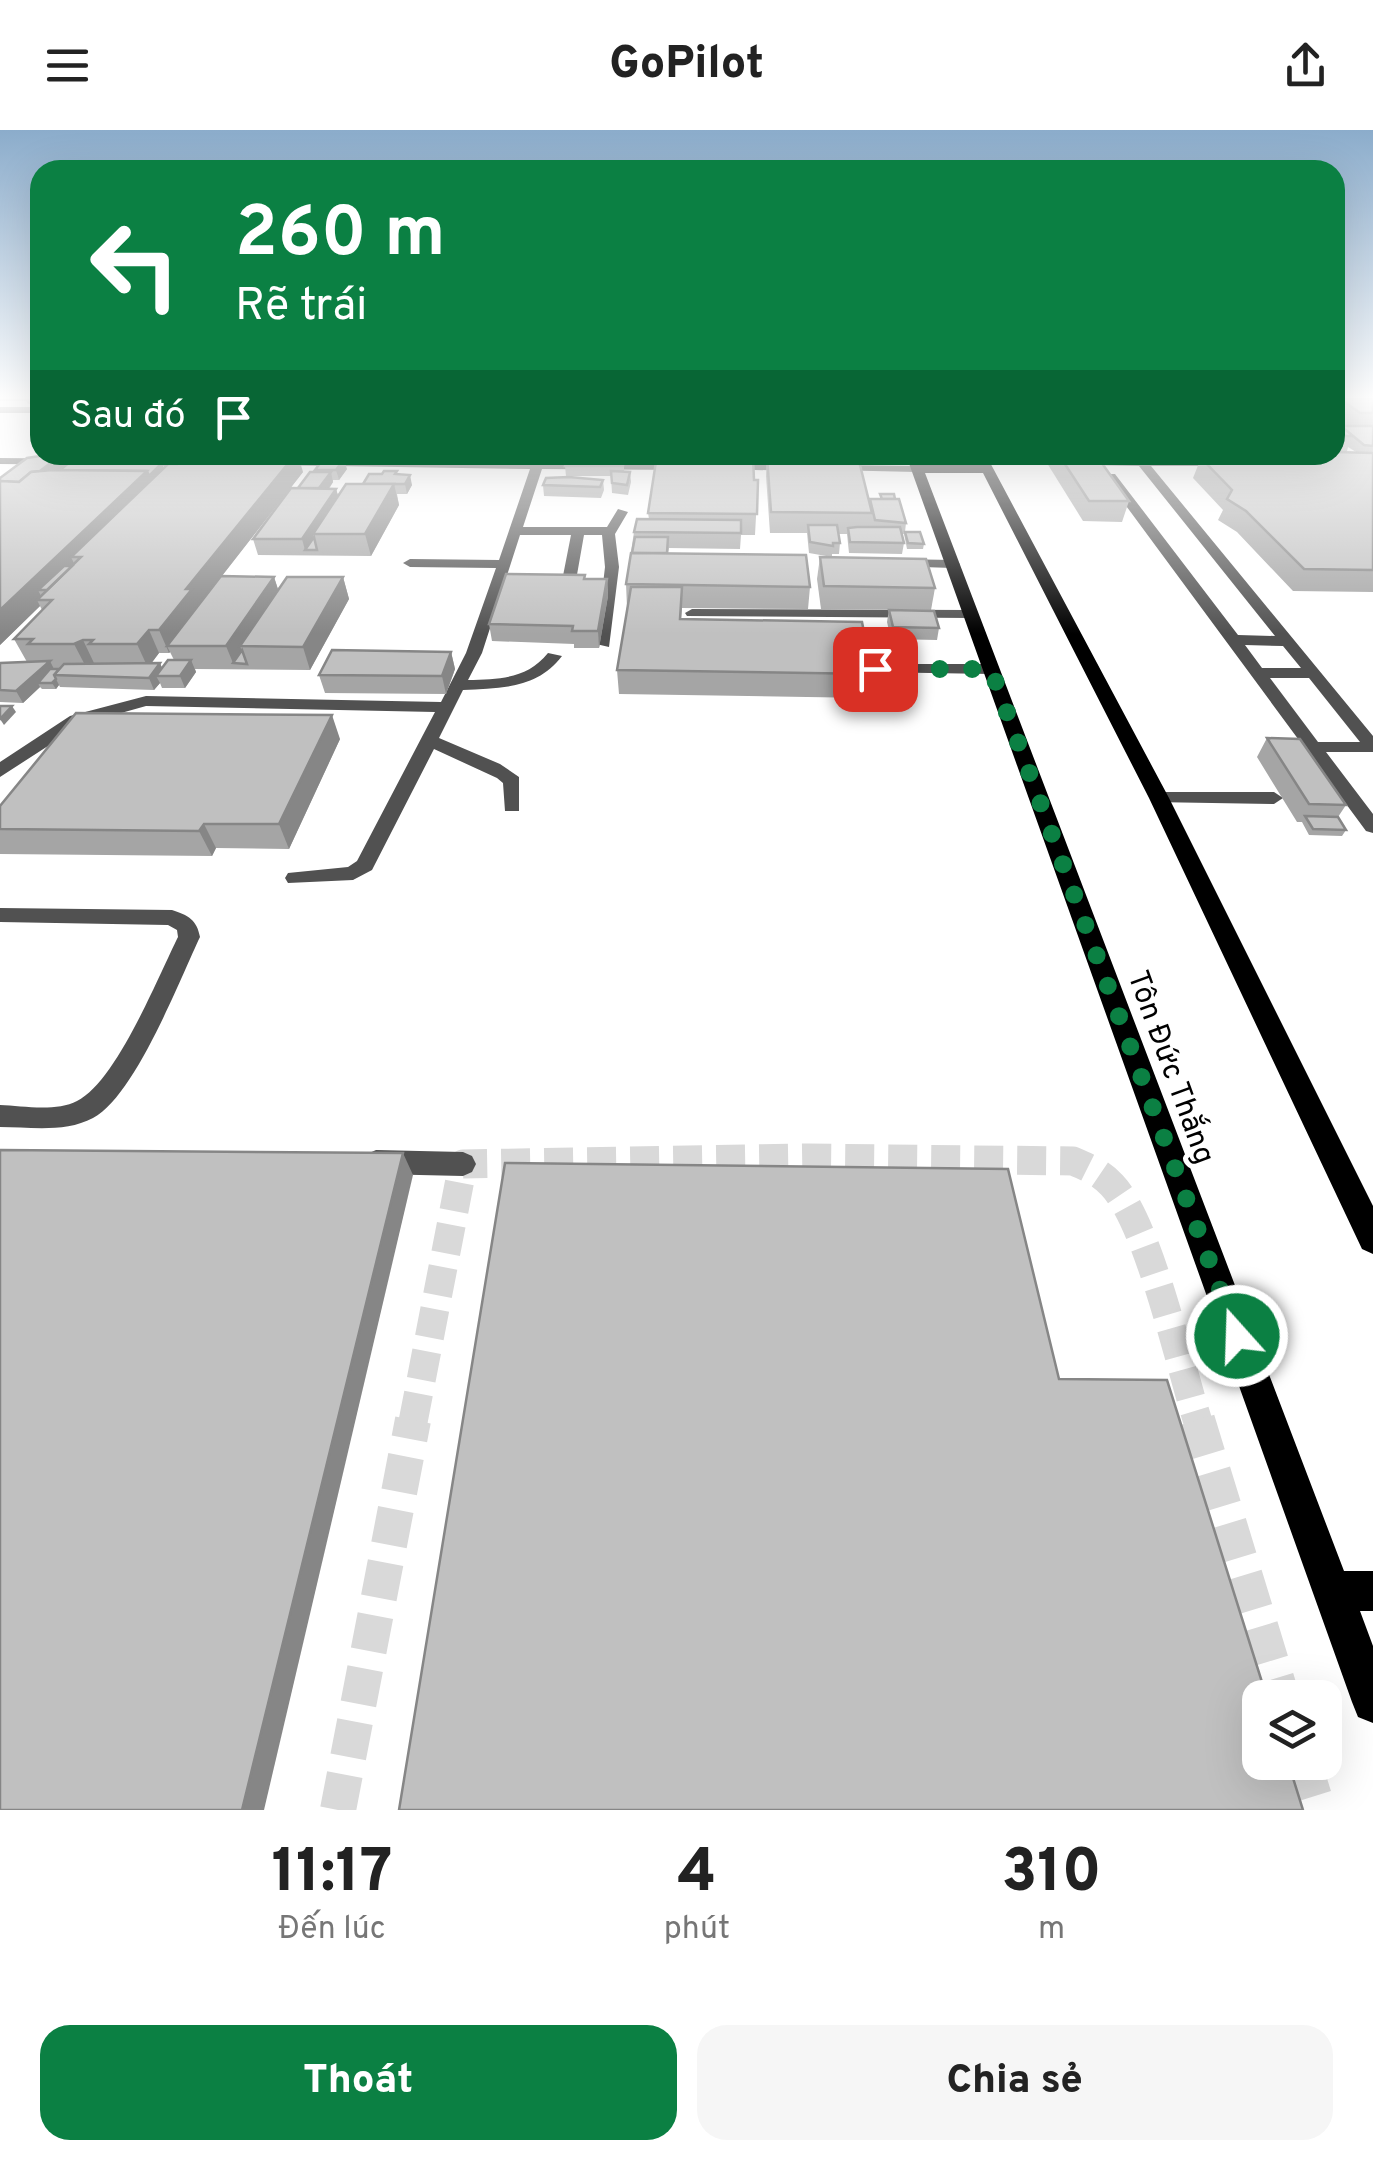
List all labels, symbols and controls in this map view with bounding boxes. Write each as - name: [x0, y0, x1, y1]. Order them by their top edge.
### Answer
- text: GoPilot: [609, 37, 764, 94]
- icon: menu: [40, 38, 95, 93]
- icon: share: [1278, 38, 1333, 93]
- text: 260 m: [235, 192, 446, 281]
- icon: left: [70, 200, 200, 330]
- text: Rẽ trái: [235, 279, 368, 336]
- icon: arrive: [206, 390, 261, 445]
- text: Sau đó: [70, 393, 186, 442]
- pin: [833, 627, 918, 712]
- icon: arrive: [848, 642, 903, 697]
- street label: Tôn Đức Thắng: [1118, 965, 1225, 1170]
- position arrow: [1185, 1284, 1289, 1388]
- map controls: [1242, 1680, 1342, 1780]
- button: layers: [1242, 1680, 1342, 1780]
- text: 11:17: [271, 1837, 392, 1913]
- text: 4: [677, 1837, 716, 1913]
- text: 310: [1001, 1837, 1102, 1913]
- text: Đến lúc: [278, 1910, 386, 1950]
- text: phút: [664, 1910, 730, 1950]
- text: m: [1038, 1910, 1065, 1950]
- button: Thoát: [40, 2025, 677, 2140]
- button: Chia sẻ: [697, 2025, 1333, 2140]

